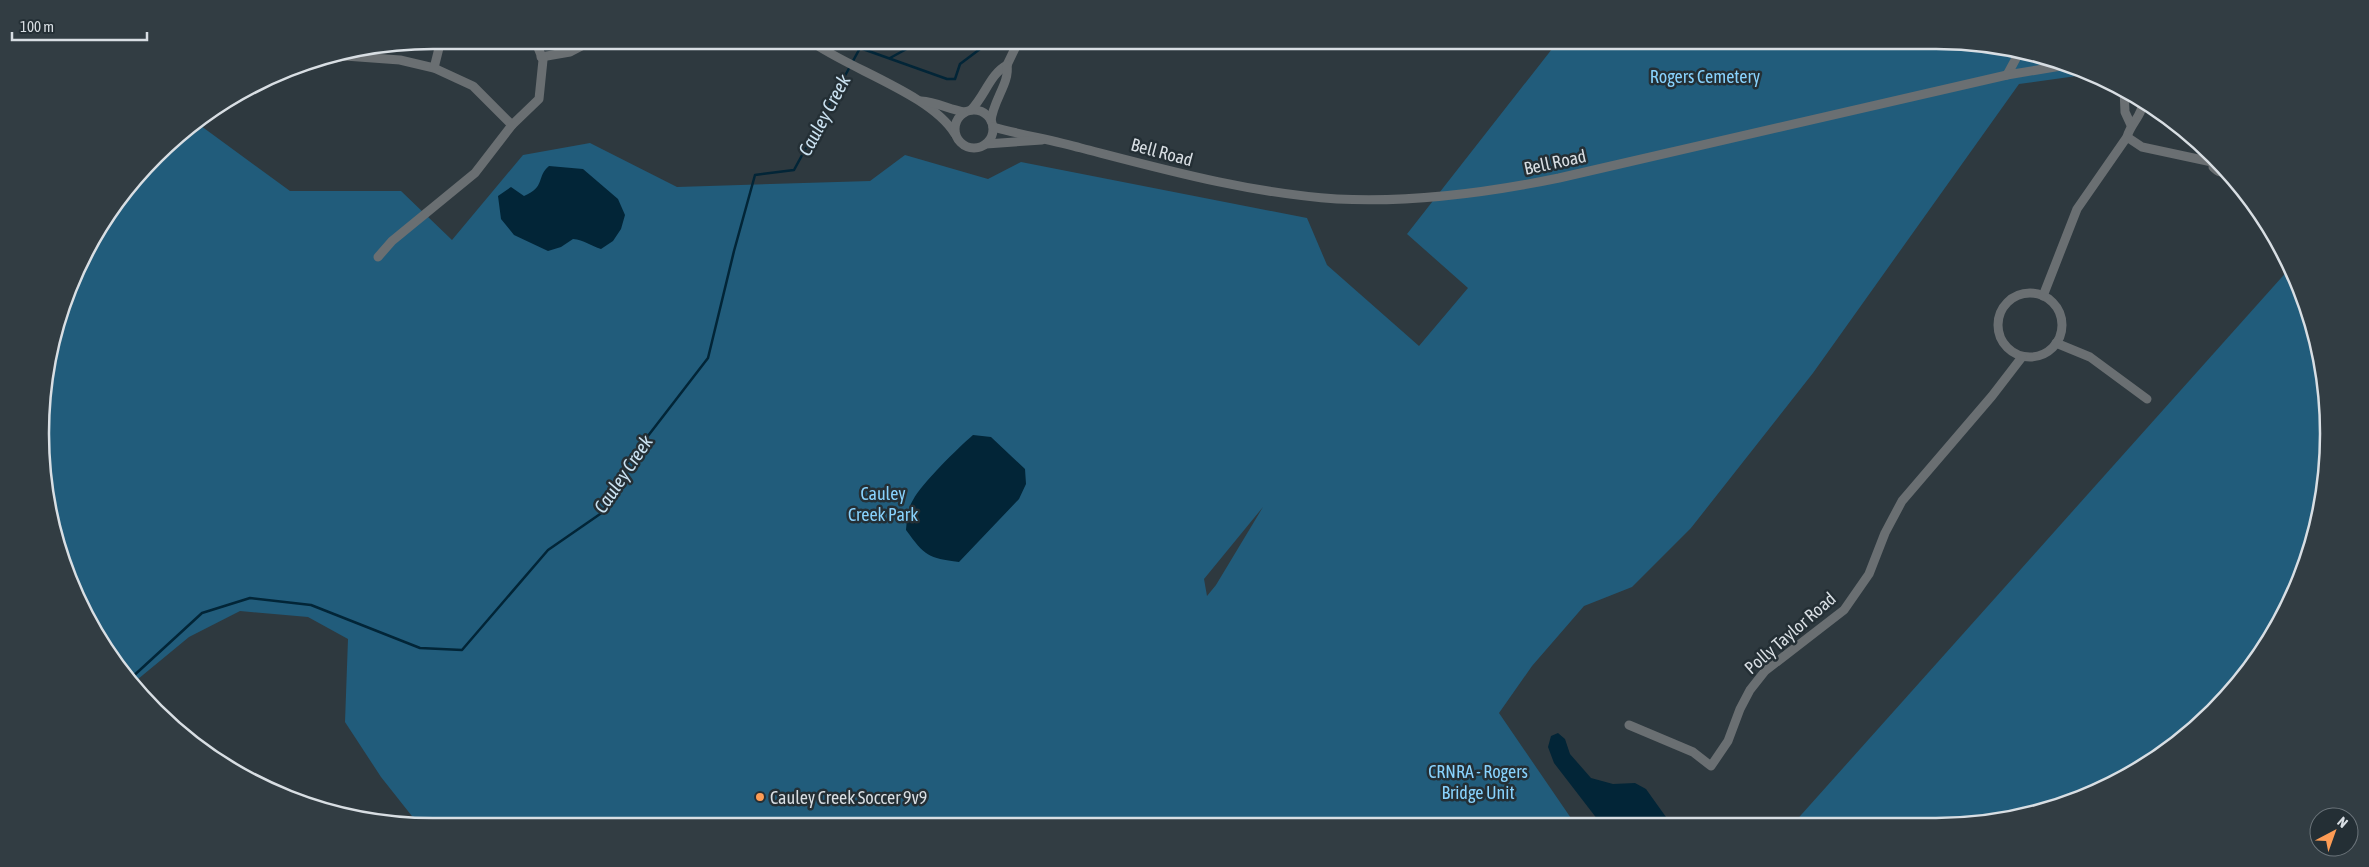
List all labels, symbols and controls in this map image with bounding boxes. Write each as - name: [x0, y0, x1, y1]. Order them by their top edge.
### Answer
- scale bar: [12, 10, 148, 42]
- text: 100 m: [20, 18, 54, 35]
- park label: Rogers Cemetery: [1650, 66, 1760, 87]
- water label: Cauley Creek: [793, 70, 855, 159]
- street label: Bell Road: [1129, 134, 1195, 170]
- street label: Bell Road: [1522, 145, 1588, 179]
- water label: Cauley Creek: [589, 430, 657, 517]
- park label: Cauley Creek Park: [848, 483, 918, 525]
- street label: Polly Taylor Road: [1740, 588, 1840, 678]
- park label: CRNRA - Rogers Bridge Unit: [1428, 761, 1528, 803]
- place label: Cauley Creek Soccer 9v9: [770, 787, 927, 808]
- marker: Cauley Creek Soccer 9v9: [754, 791, 766, 803]
- north arrow: [2309, 807, 2359, 857]
- text: N: [2334, 813, 2351, 831]

